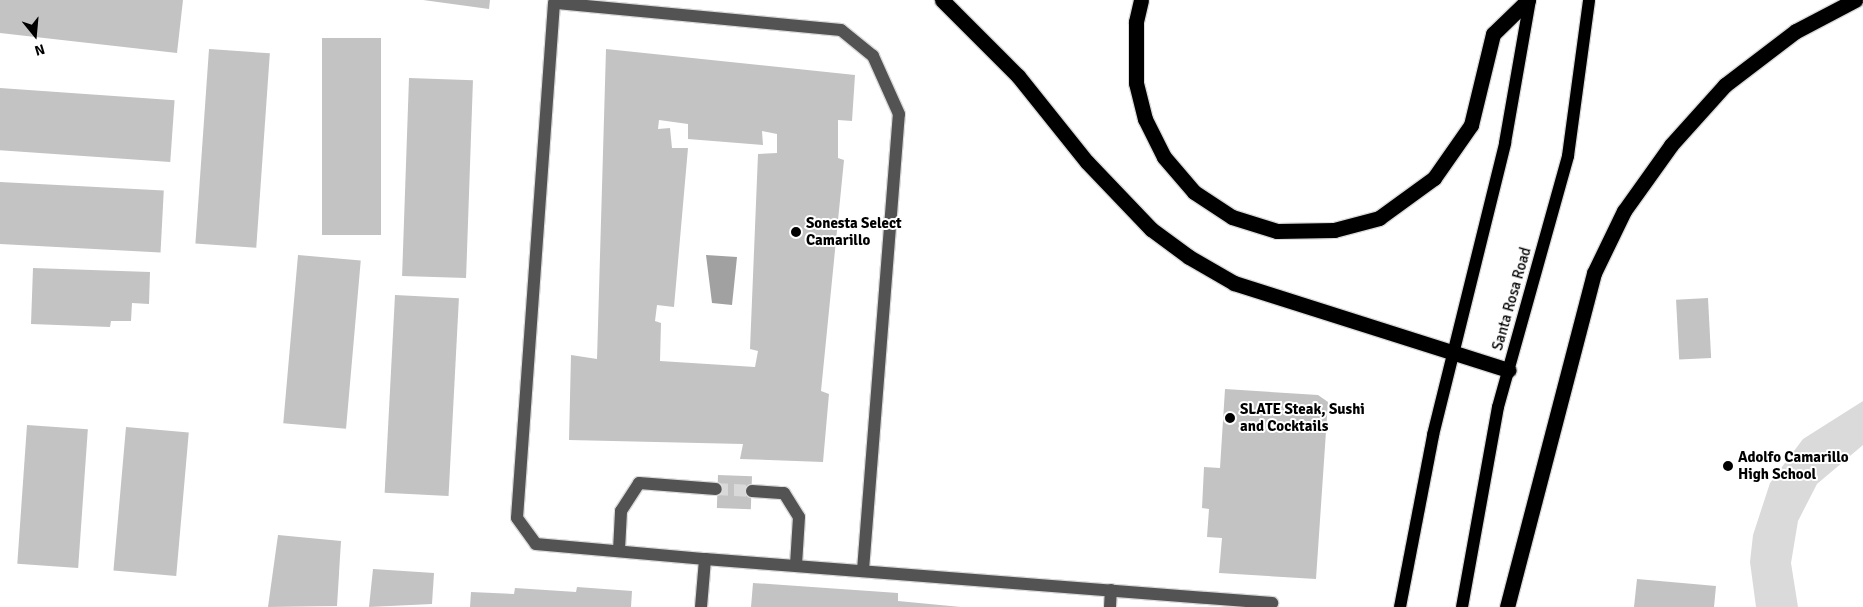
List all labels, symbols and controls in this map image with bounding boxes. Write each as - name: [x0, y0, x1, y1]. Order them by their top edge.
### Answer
- north arrow: [10, 10, 60, 60]
- text: N: [32, 40, 47, 59]
- place label: Sonesta Select Camarillo: [806, 214, 902, 249]
- marker: Sonesta Select Camarillo: [790, 226, 802, 238]
- street label: Santa Rosa Road: [1489, 245, 1535, 353]
- place label: SLATE Steak, Sushi and Cocktails: [1240, 400, 1365, 435]
- marker: SLATE Steak, Sushi and Cocktails: [1224, 412, 1236, 424]
- place label: Adolfo Camarillo High School: [1738, 448, 1849, 483]
- marker: Adolfo Camarillo High School: [1722, 460, 1734, 472]

